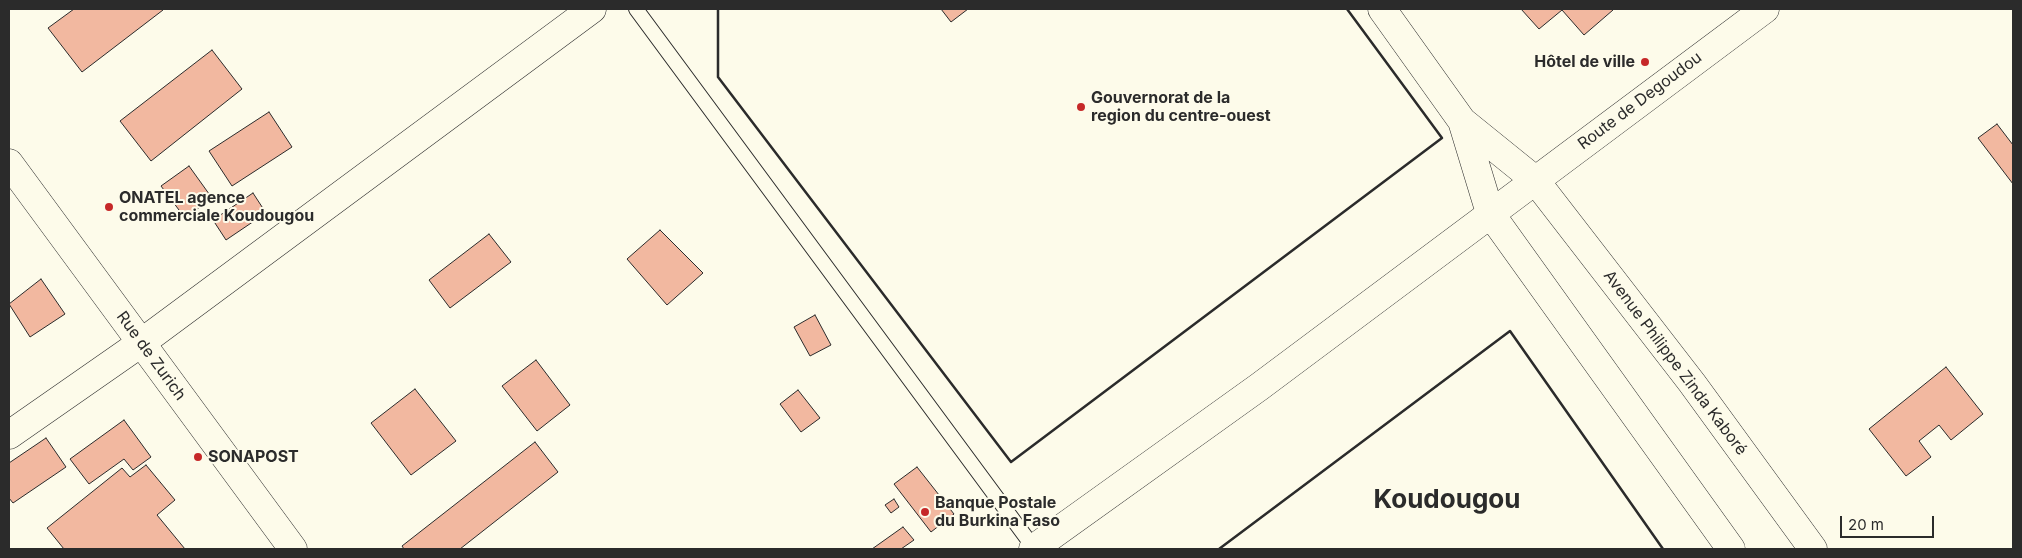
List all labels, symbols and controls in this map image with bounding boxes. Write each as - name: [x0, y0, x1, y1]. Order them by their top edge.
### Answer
- street label: Route de Degoudou: [1574, 48, 1706, 154]
- place label: Hôtel de ville: [1534, 52, 1635, 72]
- marker: Hôtel de ville: [1639, 56, 1651, 68]
- place label: Gouvernorat de la region du centre-ouest: [1091, 88, 1271, 126]
- marker: Gouvernorat de la region du centre-ouest: [1075, 101, 1087, 113]
- place label: ONATEL agence commerciale Koudougou: [119, 188, 314, 226]
- marker: ONATEL agence commerciale Koudougou: [103, 201, 115, 213]
- street label: Avenue Philippe Zinda Kaboré: [1599, 267, 1751, 459]
- street label: Rue de Zurich: [112, 308, 190, 404]
- place label: SONAPOST: [208, 447, 299, 467]
- marker: SONAPOST: [192, 451, 204, 463]
- district label: Koudougou: [1374, 484, 1520, 516]
- place label: Banque Postale du Burkina Faso: [935, 493, 1060, 531]
- marker: Banque Postale du Burkina Faso: [919, 506, 931, 518]
- scale bar: [1842, 506, 1936, 538]
- text: 20 m: [1848, 515, 1884, 534]

